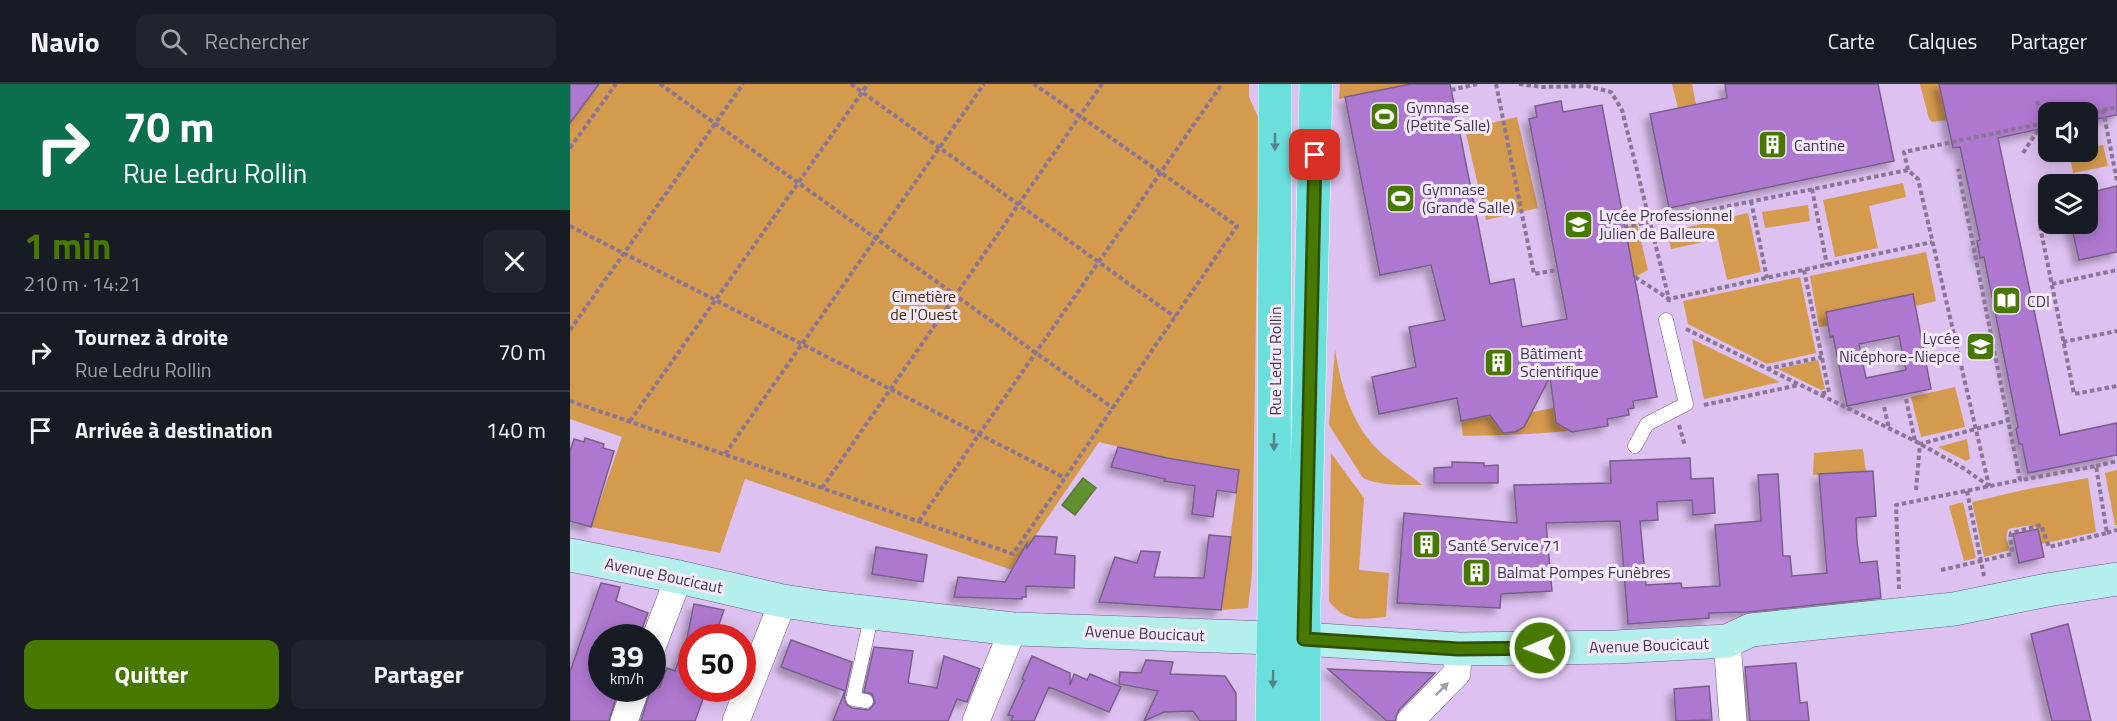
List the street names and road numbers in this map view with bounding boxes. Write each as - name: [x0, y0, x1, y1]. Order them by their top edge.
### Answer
- street label: Rue Ledru Rollin: [1263, 306, 1287, 416]
- street label: Avenue Boucicaut: [603, 551, 726, 599]
- street label: Avenue Boucicaut: [1085, 619, 1206, 647]
- street label: Avenue Boucicaut: [1589, 631, 1710, 659]

